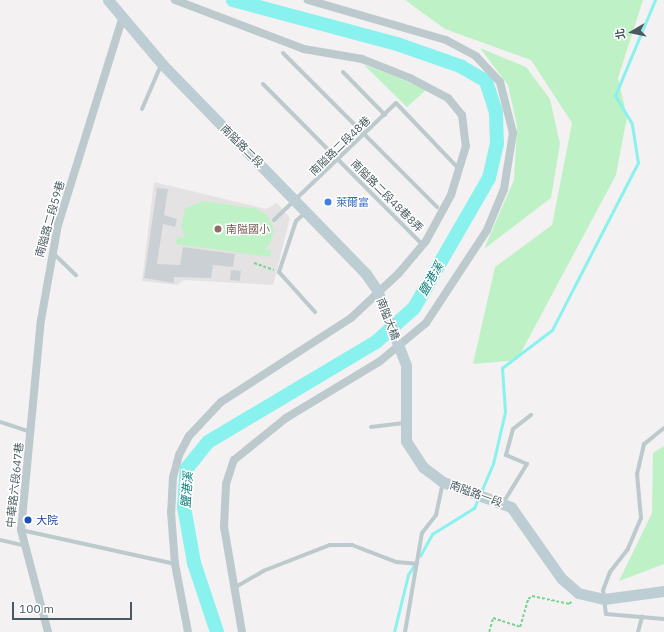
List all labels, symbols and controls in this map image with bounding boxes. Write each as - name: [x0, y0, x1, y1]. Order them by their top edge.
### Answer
- north arrow: [612, 12, 652, 52]
- text: 北: [612, 27, 628, 40]
- street label: 南隘路二段48巷: [307, 114, 373, 178]
- street label: 南隘路二段: [218, 122, 266, 170]
- street label: 南隘路二段48巷8弄: [348, 157, 426, 235]
- street label: 南隘路二段59巷: [33, 179, 67, 259]
- place label: 萊爾富: [336, 195, 369, 209]
- marker: 萊爾富: [323, 197, 333, 207]
- place label: 南隘國小: [226, 222, 270, 236]
- marker: 南隘國小: [213, 224, 223, 234]
- water label: 鹽港溪: [416, 260, 446, 298]
- street label: 南隘大橋: [374, 296, 402, 342]
- street label: 中華路六段647巷: [4, 442, 26, 528]
- water label: 鹽港溪: [179, 472, 195, 508]
- street label: 南隘路一段: [448, 478, 504, 510]
- place label: 大院: [36, 513, 58, 527]
- marker: 大院: [23, 515, 33, 525]
- scale bar: [14, 594, 134, 620]
- text: 100 m: [19, 601, 54, 616]

